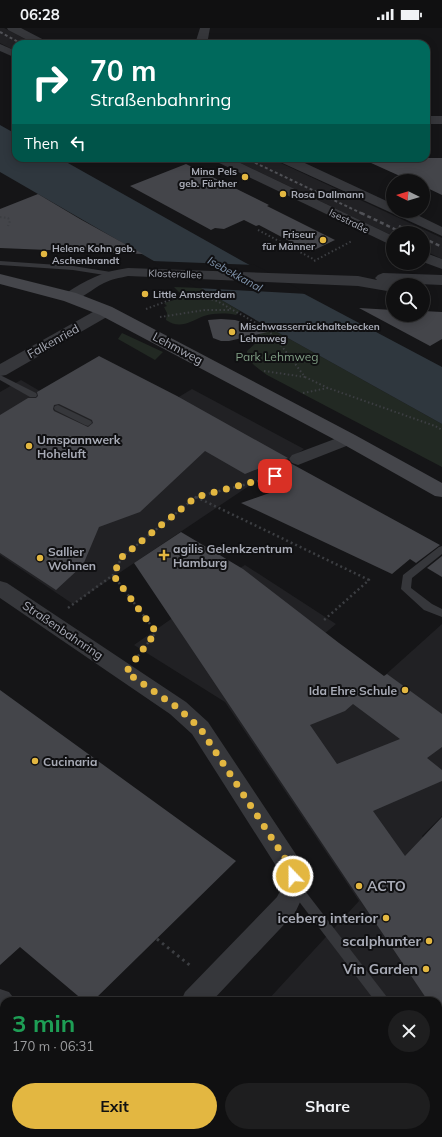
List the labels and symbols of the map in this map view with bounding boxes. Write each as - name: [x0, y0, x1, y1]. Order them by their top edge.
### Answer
- place label: Mina Pels geb. Fürther: [179, 165, 237, 190]
- marker: Mina Pels geb. Fürther: [240, 172, 250, 182]
- north arrow: [386, 174, 430, 218]
- place label: Rosa Dallmann: [291, 188, 364, 201]
- marker: Rosa Dallmann: [278, 189, 288, 199]
- street label: Isestraße: [327, 206, 371, 236]
- place label: Friseur für Männer: [262, 228, 315, 253]
- marker: Friseur für Männer: [318, 235, 328, 245]
- place label: Helene Kohn geb. Aschenbrandt: [52, 242, 135, 267]
- marker: Helene Kohn geb. Aschenbrandt: [39, 249, 49, 259]
- water label: Isebekkanal: [205, 253, 265, 295]
- street label: Klosterallee: [148, 267, 202, 281]
- place label: Little Amsterdam: [153, 288, 235, 301]
- marker: Little Amsterdam: [140, 289, 150, 299]
- place label: Mischwasserrückhaltebecken Lehmweg: [240, 320, 380, 345]
- street label: Falkenried: [24, 321, 82, 361]
- marker: Mischwasserrückhaltebecken Lehmweg: [227, 327, 237, 337]
- street label: Lehmweg: [150, 329, 206, 367]
- park label: Park Lehmweg: [235, 349, 319, 364]
- place label: Umspannwerk Hoheluft: [37, 432, 121, 461]
- marker: Umspannwerk Hoheluft: [24, 441, 34, 451]
- pin: [258, 459, 292, 493]
- place label: agilis Gelenkzentrum Hamburg: [173, 541, 293, 570]
- place label: Sallier Wohnen: [48, 544, 96, 573]
- marker: agilis Gelenkzentrum Hamburg: [158, 549, 170, 561]
- marker: Sallier Wohnen: [35, 553, 45, 563]
- street label: Straßenbahnring: [20, 597, 106, 663]
- place label: Ida Ehre Schule: [309, 683, 397, 698]
- marker: Ida Ehre Schule: [400, 685, 410, 695]
- place label: Cucinaria: [43, 754, 97, 769]
- marker: Cucinaria: [30, 756, 40, 766]
- position arrow: [272, 855, 314, 897]
- place label: ACTO: [367, 877, 406, 895]
- marker: ACTO: [354, 881, 364, 891]
- place label: iceberg interior: [278, 909, 378, 927]
- marker: iceberg interior: [381, 913, 391, 923]
- place label: scalphunter: [342, 932, 421, 950]
- marker: scalphunter: [424, 936, 434, 946]
- place label: Vin Garden: [342, 960, 418, 978]
- marker: Vin Garden: [421, 964, 431, 974]

